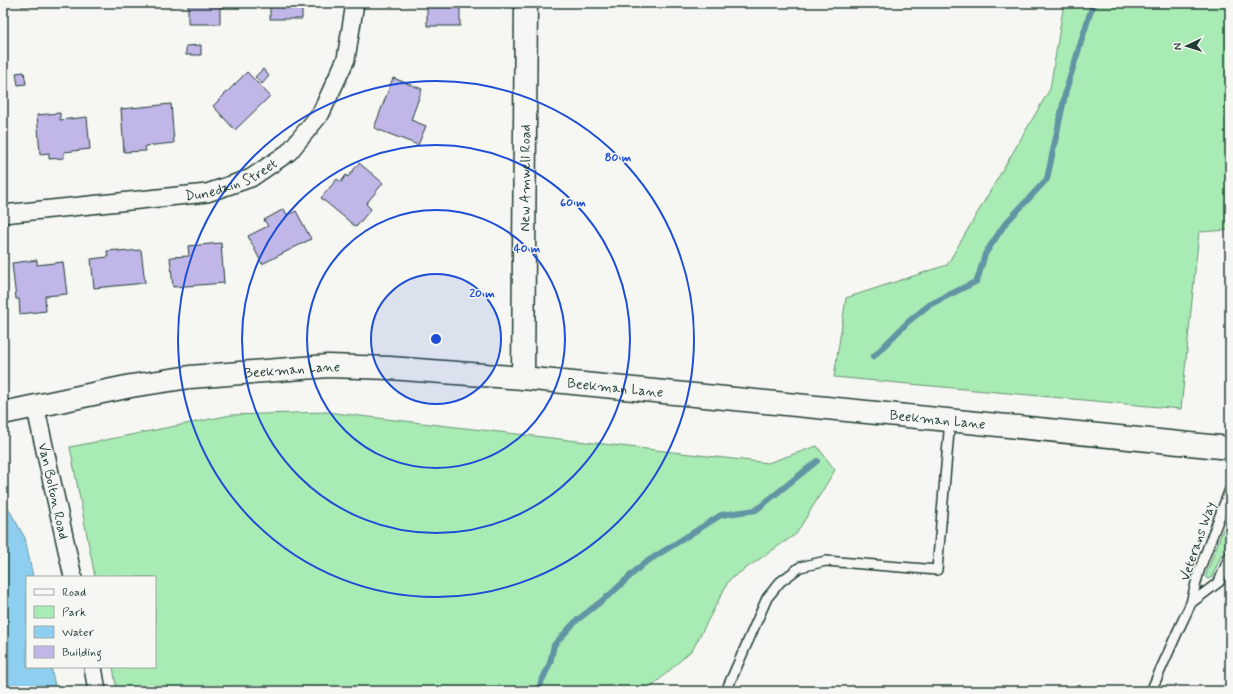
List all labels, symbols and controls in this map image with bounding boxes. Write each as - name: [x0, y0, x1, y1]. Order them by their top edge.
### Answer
- north arrow: [1167, 26, 1207, 66]
- text: N: [1171, 42, 1185, 51]
- street label: New Amwell Road: [516, 124, 535, 232]
- text: 80 m: [605, 150, 632, 166]
- street label: Dunedain Street: [184, 155, 281, 205]
- text: 60 m: [560, 195, 586, 211]
- text: 40 m: [514, 241, 541, 257]
- text: 20 m: [469, 286, 495, 302]
- centre of rings: [429, 332, 443, 346]
- street label: Beekman Lane: [243, 358, 341, 383]
- street label: Beekman Lane: [566, 374, 664, 402]
- street label: Beekman Lane: [889, 406, 986, 434]
- street label: Van Bolton Road: [34, 441, 72, 541]
- street label: Veterans Way: [1176, 499, 1220, 583]
- legend: [26, 576, 156, 668]
- text: Road: [62, 585, 86, 601]
- text: Park: [62, 605, 86, 621]
- text: Water: [62, 625, 94, 641]
- text: Building: [62, 645, 102, 662]

